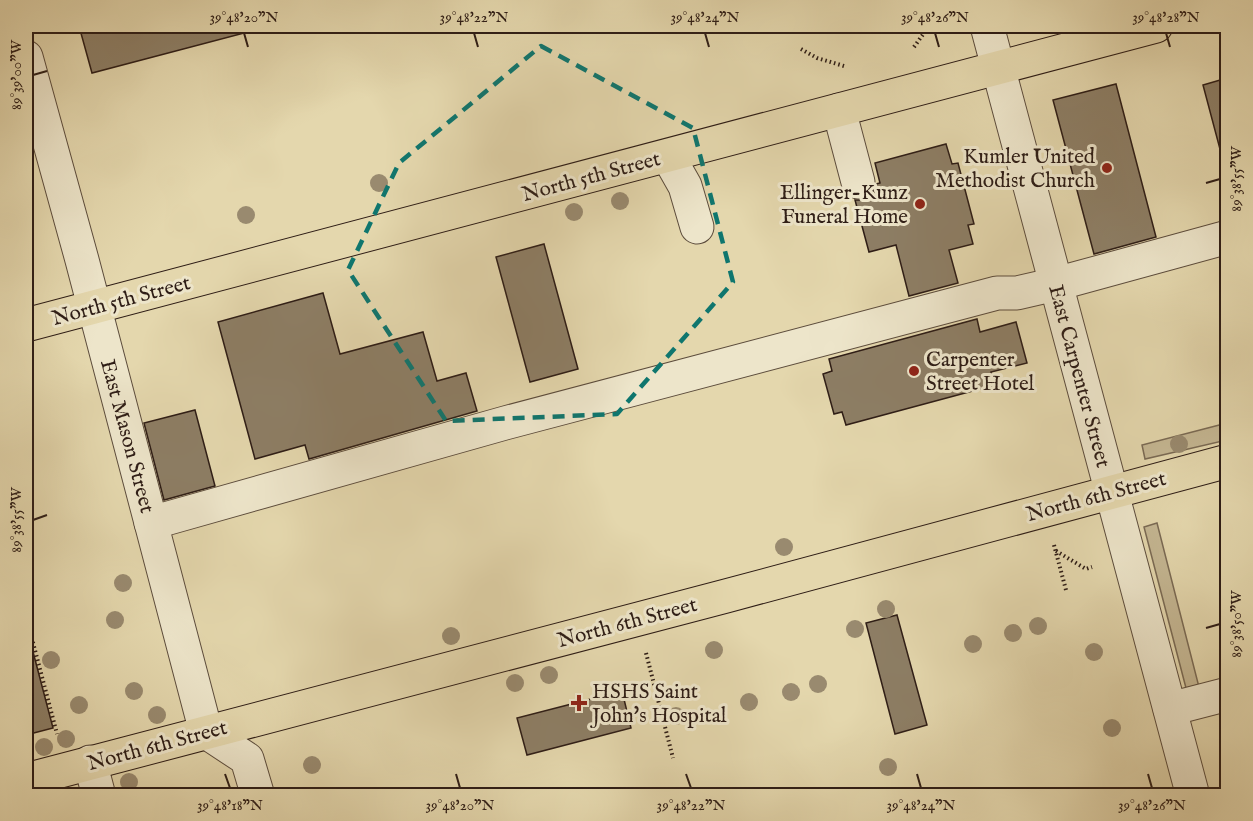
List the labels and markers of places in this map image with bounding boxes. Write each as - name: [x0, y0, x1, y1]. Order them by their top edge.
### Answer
- place label: Kumler United Methodist Church: [935, 144, 1096, 195]
- marker: Kumler United Methodist Church: [1100, 161, 1114, 175]
- place label: Ellinger-Kunz Funeral Home: [780, 180, 908, 231]
- marker: Ellinger-Kunz Funeral Home: [913, 197, 927, 211]
- place label: Carpenter Street Hotel: [926, 347, 1035, 398]
- marker: Carpenter Street Hotel: [907, 364, 921, 378]
- place label: HSHS Saint John's Hospital: [590, 679, 727, 730]
- marker: HSHS Saint John's Hospital: [570, 694, 588, 712]

